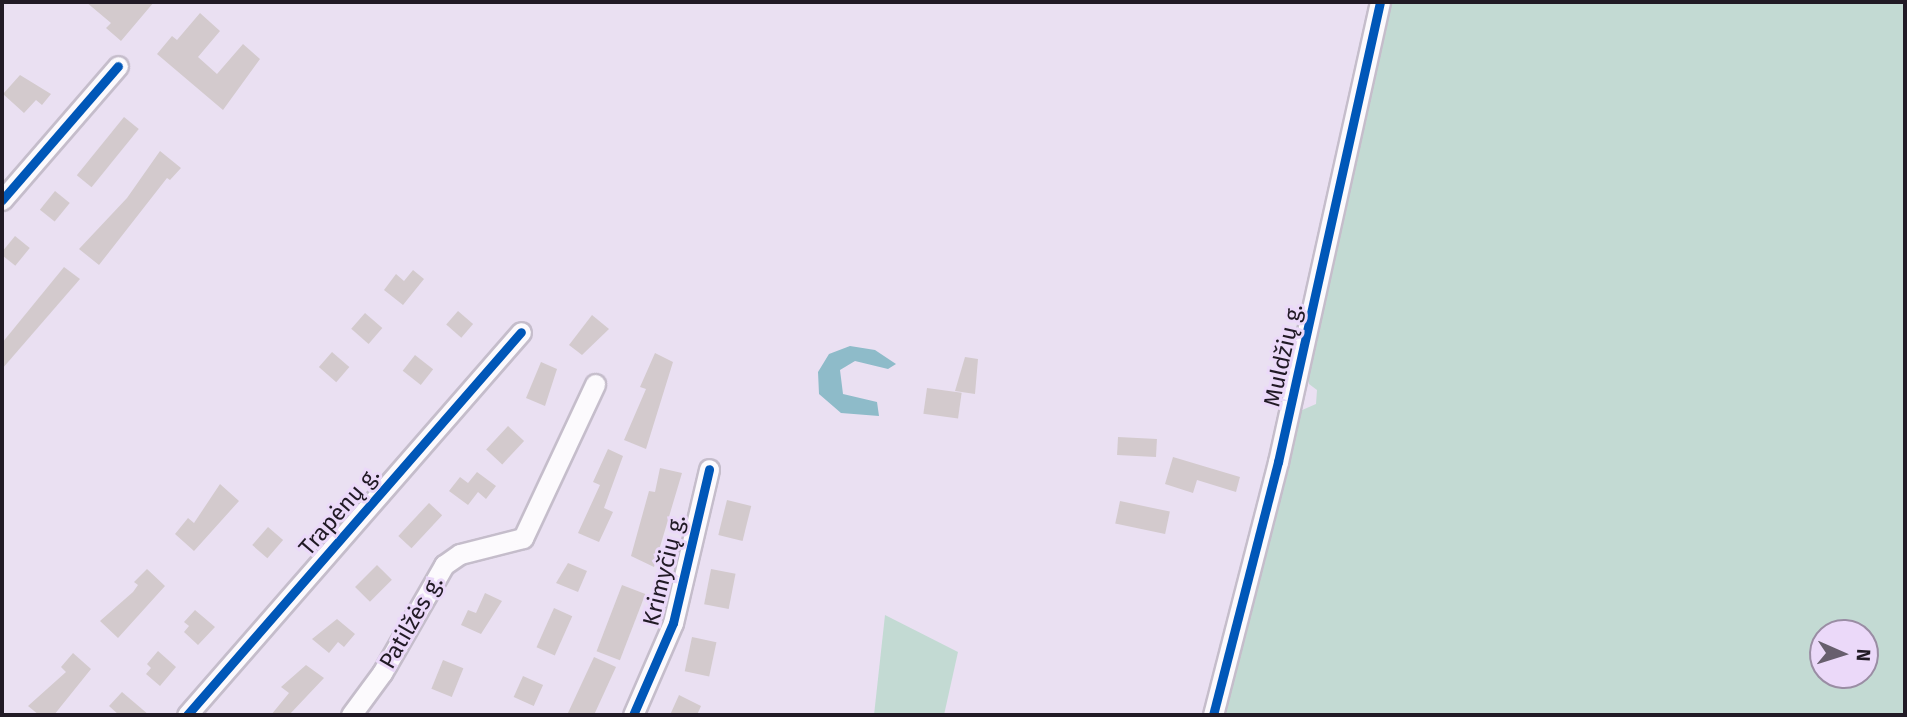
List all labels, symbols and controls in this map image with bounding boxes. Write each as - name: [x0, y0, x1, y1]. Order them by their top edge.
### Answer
- street label: Muldžių g.: [1258, 301, 1308, 409]
- street label: Trapėnų g.: [293, 461, 385, 561]
- street label: Krimyčių g.: [637, 511, 691, 629]
- street label: Patilžės g.: [373, 570, 449, 674]
- north arrow: [1809, 619, 1879, 689]
- text: N: [1852, 648, 1875, 662]

